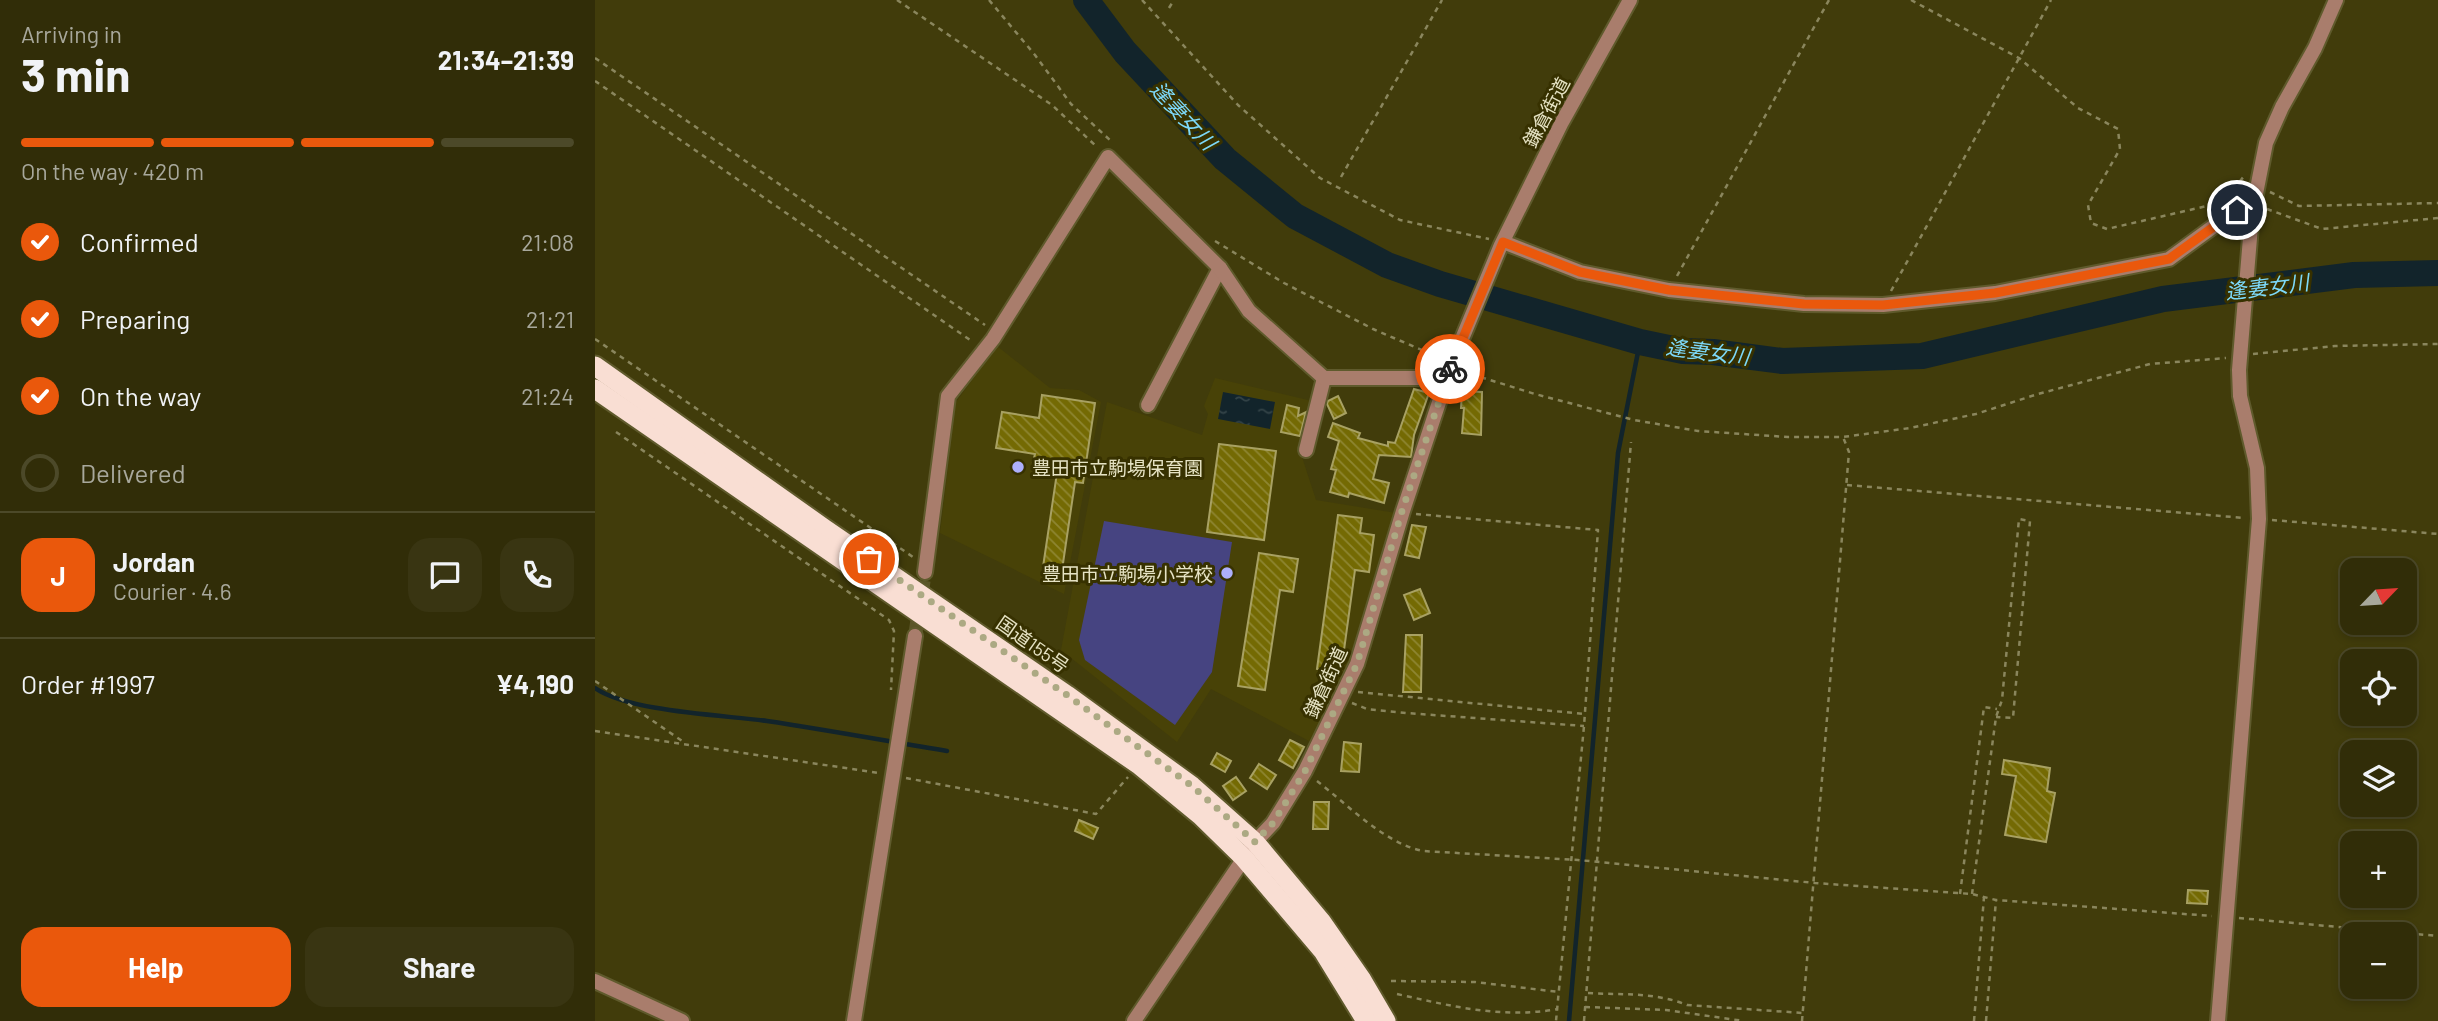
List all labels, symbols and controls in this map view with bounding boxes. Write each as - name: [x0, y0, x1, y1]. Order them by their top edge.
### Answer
- text: Arriving in: [21, 20, 122, 48]
- text: 21:34–21:39: [438, 44, 574, 75]
- text: 3 min: [21, 46, 130, 101]
- street label: 鎌倉街道: [1518, 73, 1574, 151]
- water label: 逢妻女川: [1146, 76, 1223, 156]
- text: On the way · 420 m: [21, 157, 204, 185]
- pin: [2207, 180, 2267, 240]
- icon: home: [2218, 191, 2256, 229]
- icon: check: [21, 223, 59, 261]
- text: Confirmed: [80, 226, 199, 257]
- text: 21:08: [521, 228, 574, 256]
- water label: 逢妻女川: [2224, 268, 2312, 304]
- icon: check: [21, 300, 59, 338]
- text: Preparing: [80, 303, 190, 334]
- text: 21:21: [526, 305, 574, 333]
- water label: 逢妻女川: [1665, 333, 1753, 369]
- courier: [1415, 334, 1485, 404]
- icon: bike: [1431, 350, 1469, 388]
- icon: check: [21, 377, 59, 415]
- text: On the way: [80, 380, 201, 411]
- text: 21:24: [521, 382, 574, 410]
- place label: 豊田市立駒場保育園: [1032, 456, 1203, 479]
- text: Delivered: [80, 457, 186, 488]
- marker: 豊田市立駒場保育園: [1010, 459, 1026, 475]
- pin: [839, 529, 899, 589]
- button: chat: [408, 538, 482, 612]
- button: phone: [500, 538, 574, 612]
- icon: bag: [850, 540, 888, 578]
- text: Jordan: [113, 546, 195, 577]
- north arrow: [2340, 558, 2417, 635]
- map controls: [2340, 558, 2417, 999]
- text: J: [50, 560, 66, 591]
- place label: 豊田市立駒場小学校: [1042, 562, 1213, 585]
- marker: 豊田市立駒場小学校: [1219, 565, 1235, 581]
- text: Courier · 4.6: [113, 577, 232, 605]
- street label: 国道155号: [992, 611, 1074, 677]
- street label: 鎌倉街道: [1299, 643, 1351, 721]
- button: locate: [2340, 649, 2417, 726]
- text: Order #1997: [21, 668, 155, 699]
- text: ¥4,190: [496, 668, 574, 699]
- button: layers: [2340, 740, 2417, 817]
- button: +: [2340, 831, 2417, 908]
- button: −: [2340, 922, 2417, 999]
- button: Help: [21, 927, 291, 1007]
- button: Share: [305, 927, 574, 1007]

